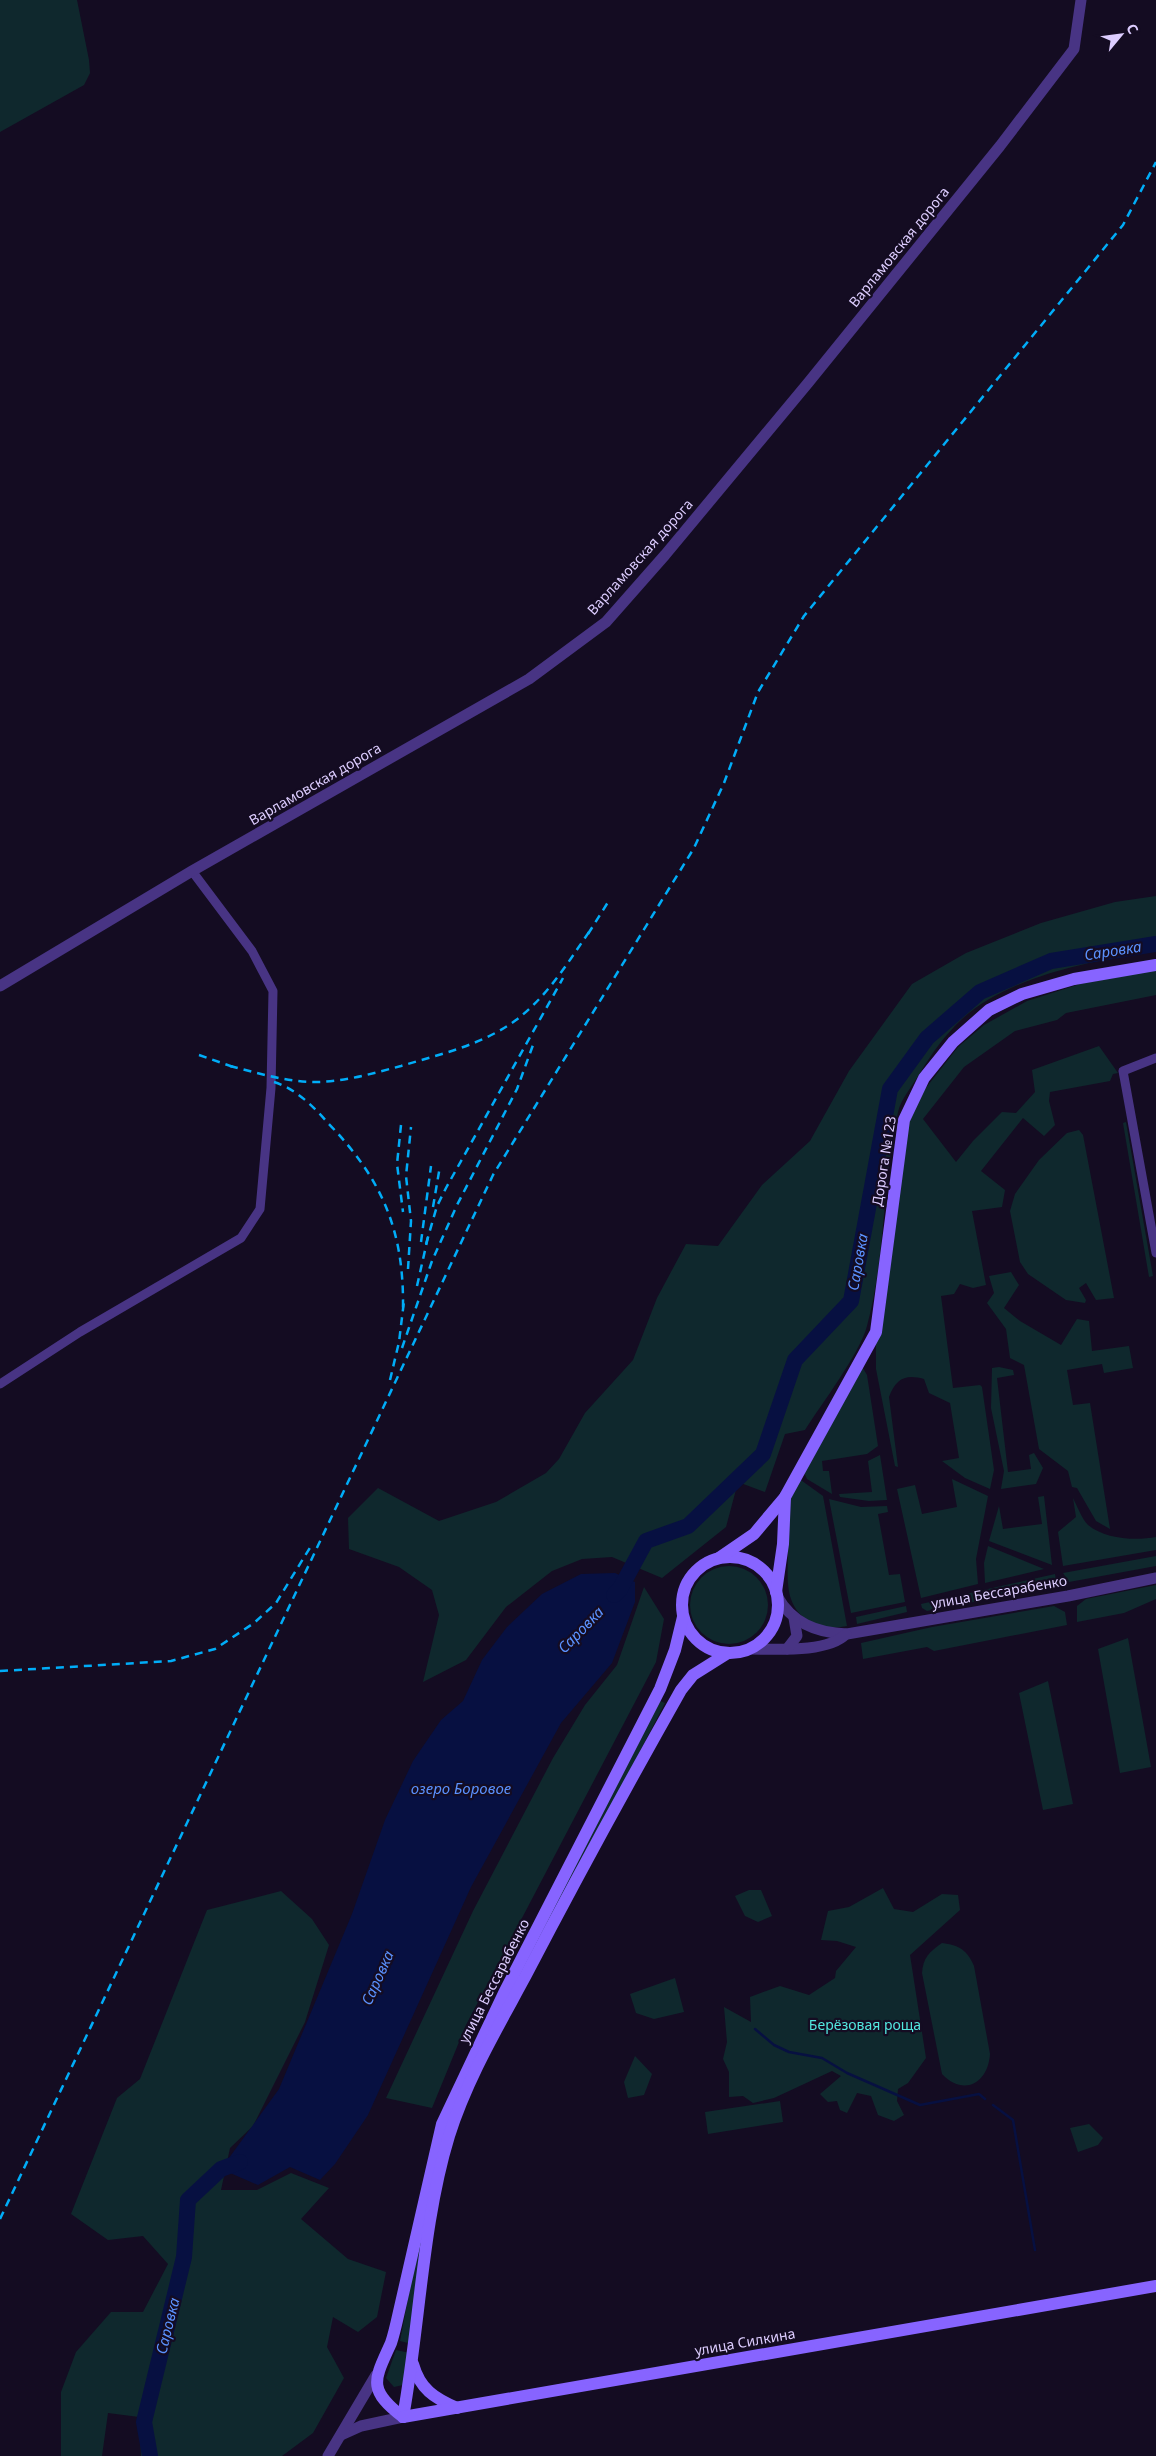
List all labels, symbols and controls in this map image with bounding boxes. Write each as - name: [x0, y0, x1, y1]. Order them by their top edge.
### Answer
- north arrow: [1096, 10, 1146, 60]
- text: С: [1122, 20, 1143, 37]
- street label: Варламовская дорога: [844, 183, 953, 311]
- street label: Варламовская дорога: [583, 495, 697, 619]
- street label: Варламовская дорога: [245, 738, 384, 829]
- water label: Саровка: [1083, 936, 1143, 964]
- street label: Дорога №123: [867, 1114, 900, 1207]
- water label: Саровка: [842, 1231, 872, 1292]
- street label: улица Бессарабенко: [930, 1570, 1068, 1613]
- water label: Саровка: [553, 1601, 608, 1657]
- water label: озеро Боровое: [411, 1778, 512, 1798]
- street label: улица Бессарабенко: [454, 1915, 533, 2046]
- water label: Саровка: [356, 1947, 398, 2008]
- park label: Берёзовая роща: [809, 2015, 921, 2034]
- water label: Саровка: [150, 2295, 184, 2356]
- street label: улица Силкина: [693, 2323, 797, 2360]

